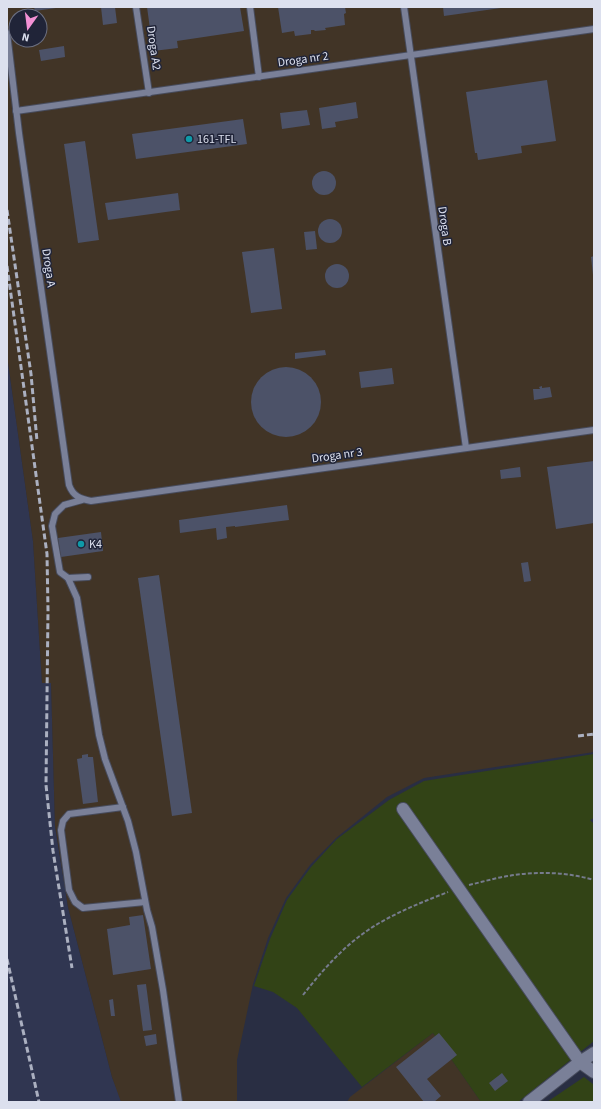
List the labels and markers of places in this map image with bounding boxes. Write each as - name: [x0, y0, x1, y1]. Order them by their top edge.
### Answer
- place label: 161-TFL: [197, 131, 236, 148]
- marker: 161-TFL: [184, 134, 194, 144]
- place label: K4: [89, 536, 102, 553]
- marker: K4: [76, 539, 86, 549]

